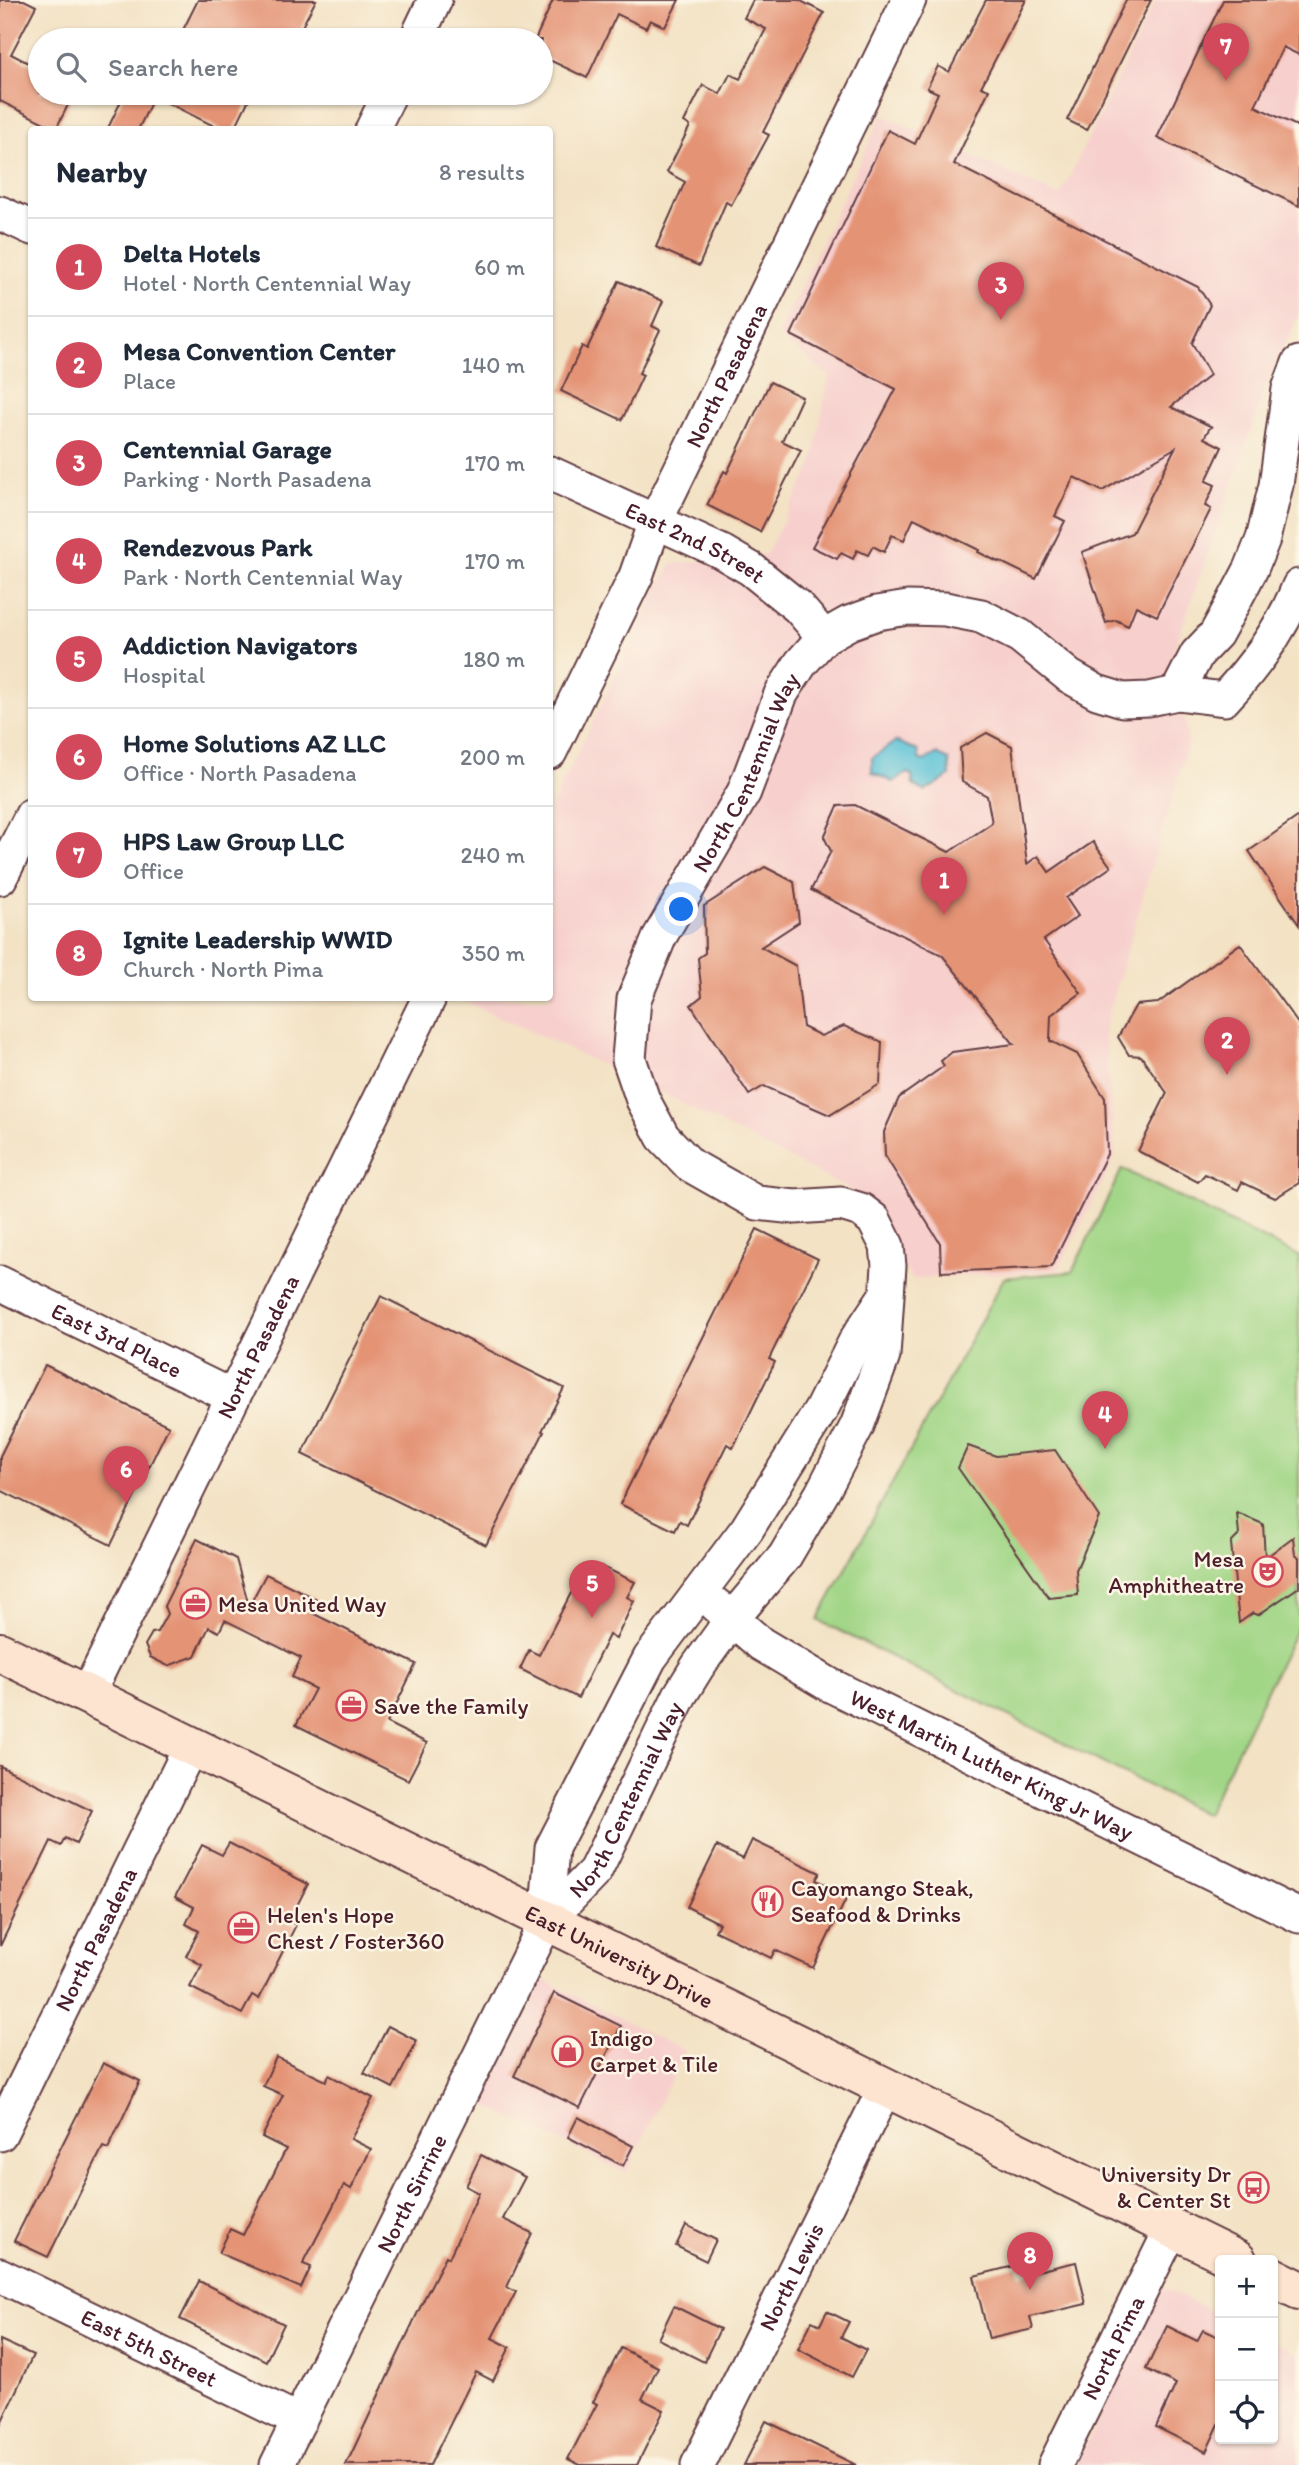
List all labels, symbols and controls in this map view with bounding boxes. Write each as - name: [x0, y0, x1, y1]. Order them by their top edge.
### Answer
- pin: 7: [1203, 23, 1249, 81]
- search box: [28, 28, 553, 105]
- icon: search: [52, 48, 90, 86]
- text: Search here: [108, 51, 238, 83]
- text: Nearby: [56, 153, 147, 190]
- text: 8 results: [439, 158, 525, 186]
- text: Delta Hotels: [123, 237, 261, 269]
- text: 1: [74, 253, 84, 281]
- text: 60 m: [474, 253, 525, 281]
- pin: 3: [978, 262, 1024, 320]
- text: Hotel · North Centennial Way: [123, 269, 411, 297]
- street label: North Pasadena: [679, 299, 773, 452]
- text: Mesa Convention Center: [123, 335, 395, 367]
- text: 2: [73, 351, 85, 379]
- text: 140 m: [462, 351, 525, 379]
- text: Place: [123, 367, 176, 395]
- text: Centennial Garage: [123, 433, 332, 465]
- text: 3: [73, 449, 85, 477]
- text: 170 m: [464, 449, 525, 477]
- text: Parking · North Pasadena: [123, 465, 372, 493]
- street label: East 2nd Street: [621, 496, 771, 589]
- text: Rendezvous Park: [123, 531, 312, 563]
- text: 4: [72, 547, 86, 575]
- text: 170 m: [464, 547, 525, 575]
- text: Park · North Centennial Way: [123, 563, 402, 591]
- text: Addiction Navigators: [123, 629, 358, 661]
- text: 5: [73, 645, 85, 673]
- text: 180 m: [463, 645, 525, 673]
- text: Hospital: [123, 661, 205, 689]
- street label: North Centennial Way: [686, 667, 805, 877]
- text: Home Solutions AZ LLC: [123, 727, 386, 759]
- text: 6: [73, 743, 85, 771]
- text: 200 m: [460, 743, 525, 771]
- text: Office · North Pasadena: [123, 759, 357, 787]
- text: HPS Law Group LLC: [123, 825, 345, 857]
- text: 7: [73, 841, 85, 869]
- text: 240 m: [460, 841, 525, 869]
- text: Office: [123, 857, 184, 885]
- pin: 1: [921, 857, 967, 915]
- your location: [664, 892, 698, 926]
- text: Ignite Leadership WWID: [123, 923, 393, 955]
- text: 8: [73, 939, 85, 967]
- text: 350 m: [462, 939, 525, 967]
- text: Church · North Pima: [123, 955, 323, 983]
- pin: 2: [1204, 1017, 1250, 1075]
- street label: North Pasadena: [211, 1270, 305, 1423]
- street label: East 3rd Place: [47, 1296, 187, 1384]
- pin: 4: [1082, 1391, 1128, 1449]
- pin: 6: [103, 1446, 149, 1504]
- place label: Mesa Amphitheatre: [1108, 1545, 1244, 1599]
- theatre icon: Mesa Amphitheatre: [1250, 1555, 1284, 1589]
- pin: 5: [569, 1560, 615, 1618]
- office icon: Mesa United Way: [178, 1587, 212, 1621]
- place label: Mesa United Way: [218, 1590, 387, 1618]
- street label: West Martin Luther King Jr Way: [845, 1683, 1138, 1846]
- office icon: Save the Family: [334, 1689, 368, 1723]
- place label: Save the Family: [374, 1692, 528, 1720]
- street label: North Centennial Way: [563, 1697, 689, 1904]
- street label: North Pasadena: [49, 1863, 143, 2016]
- place label: Cayomango Steak, Seafood & Drinks: [791, 1874, 974, 1928]
- restaurant icon: Cayomango Steak, Seafood & Drinks: [751, 1884, 785, 1918]
- street label: East University Drive: [521, 1898, 718, 2014]
- place label: Helen's Hope Chest / Foster360: [267, 1901, 445, 1955]
- office icon: Helen's Hope Chest / Foster360: [227, 1911, 261, 1945]
- place label: Indigo Carpet & Tile: [590, 2024, 718, 2078]
- shop icon: Indigo Carpet & Tile: [550, 2034, 584, 2068]
- street label: North Sirrine: [370, 2129, 453, 2258]
- place label: University Dr & Center St: [1101, 2160, 1231, 2214]
- bus stop icon: University Dr & Center St: [1237, 2170, 1271, 2204]
- street label: North Lewis: [753, 2218, 830, 2335]
- pin: 8: [1007, 2232, 1053, 2290]
- map controls: [1215, 2255, 1278, 2444]
- button: +: [1215, 2255, 1278, 2318]
- street label: North Pima: [1075, 2291, 1151, 2404]
- street label: East 5th Street: [76, 2303, 222, 2393]
- button: −: [1215, 2318, 1278, 2381]
- button: locate: [1215, 2381, 1278, 2444]

